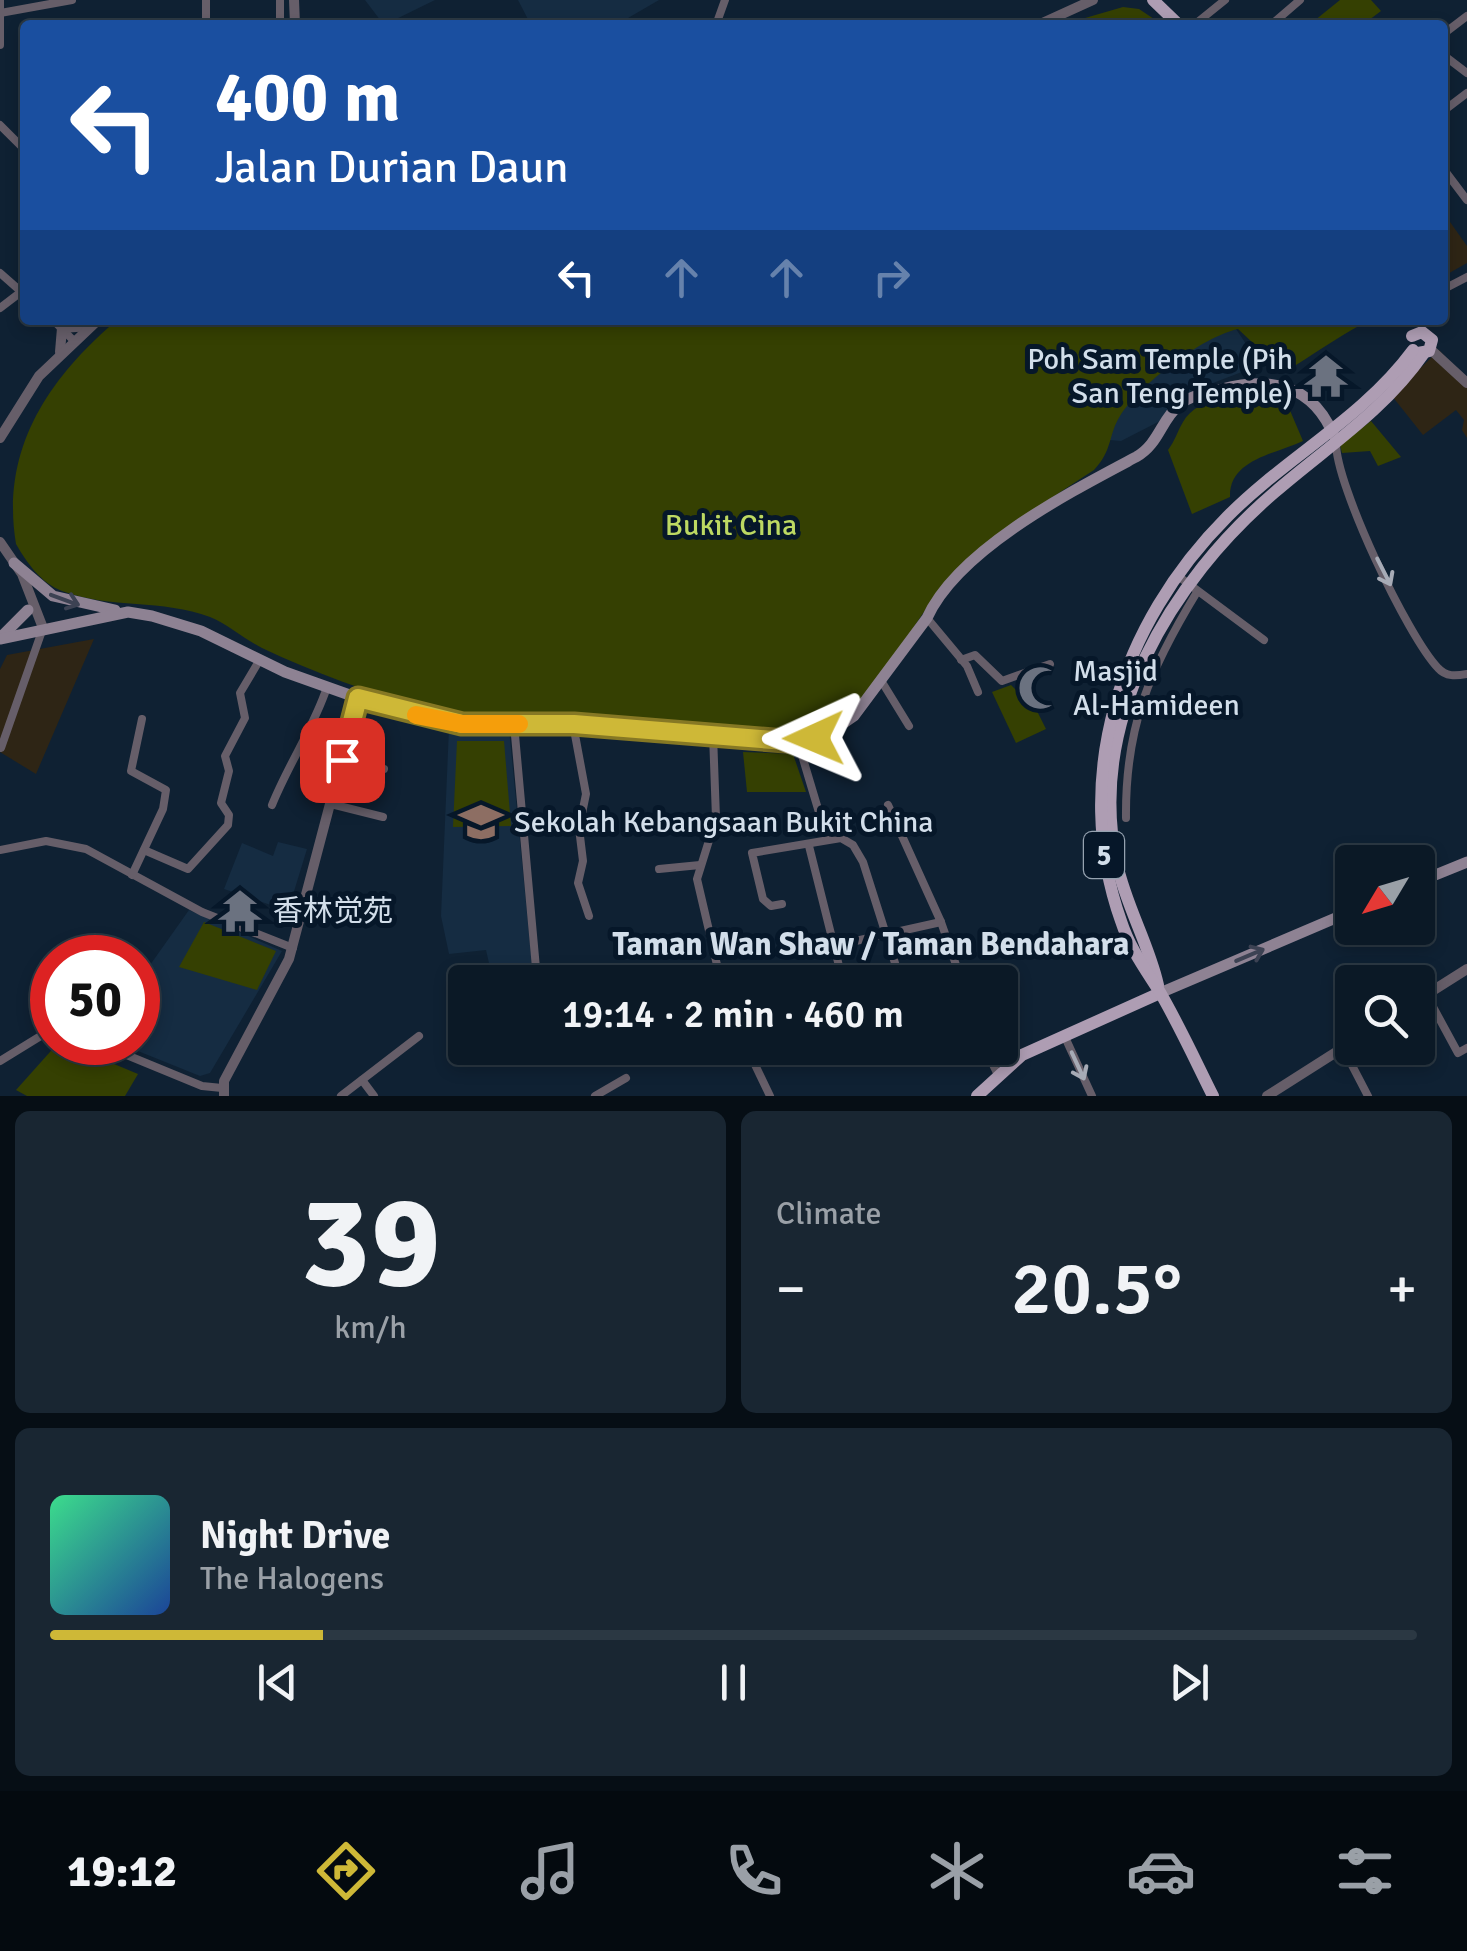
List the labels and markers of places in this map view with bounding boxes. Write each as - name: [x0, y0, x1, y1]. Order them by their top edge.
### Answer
- place label: Poh Sam Temple (Pih San Teng Temple): [1027, 341, 1293, 412]
- temple icon: Poh Sam Temple (Pih San Teng Temple): [1302, 352, 1350, 400]
- place label: Masjid Al-Hamideen: [1073, 653, 1240, 724]
- mosque icon: Masjid Al-Hamideen: [1016, 664, 1064, 712]
- pin: [300, 718, 385, 803]
- school or university icon: Sekolah Kebangsaan Bukit China: [457, 798, 505, 846]
- place label: Sekolah Kebangsaan Bukit China: [514, 804, 934, 841]
- temple icon: 香林觉苑: [216, 887, 264, 935]
- place label: 香林觉苑: [273, 893, 393, 930]

